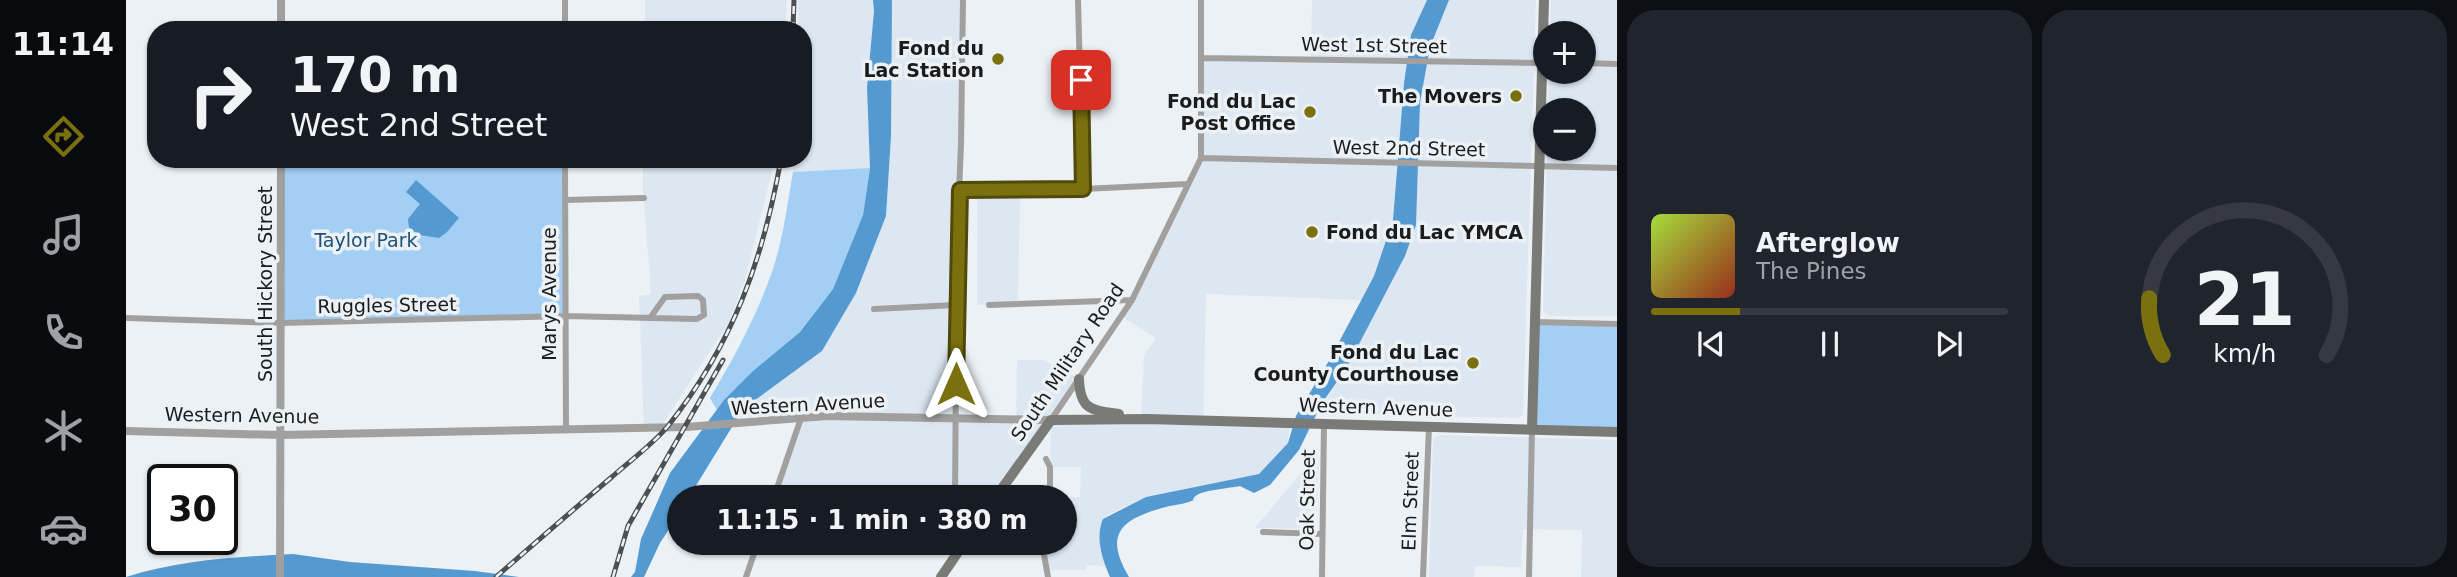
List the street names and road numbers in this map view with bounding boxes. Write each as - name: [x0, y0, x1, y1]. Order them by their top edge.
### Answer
- street label: West 1st Street: [1301, 33, 1447, 57]
- street label: West 2nd Street: [1332, 136, 1486, 160]
- street label: South Hickory Street: [254, 186, 276, 382]
- street label: Marys Avenue: [538, 227, 560, 361]
- street label: South Military Road: [1006, 279, 1128, 445]
- street label: Ruggles Street: [317, 293, 457, 317]
- street label: Western Avenue: [730, 389, 886, 419]
- street label: Western Avenue: [1298, 393, 1454, 421]
- street label: Western Avenue: [165, 403, 319, 427]
- street label: Oak Street: [1295, 449, 1319, 551]
- street label: Elm Street: [1397, 451, 1423, 551]

